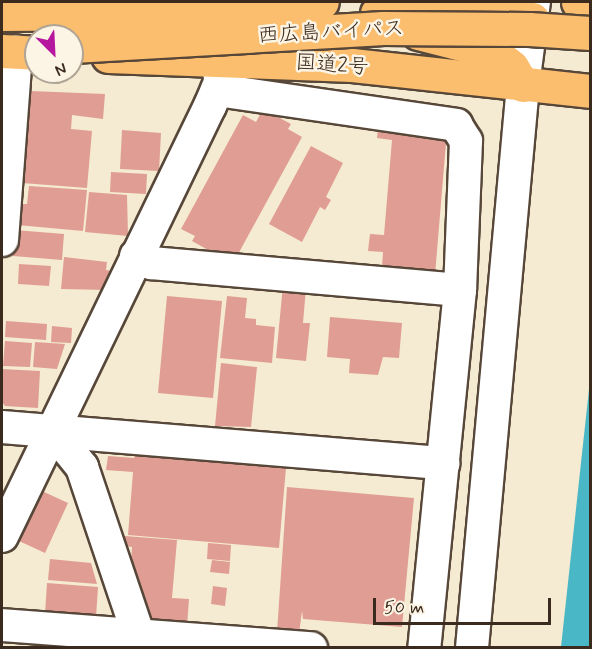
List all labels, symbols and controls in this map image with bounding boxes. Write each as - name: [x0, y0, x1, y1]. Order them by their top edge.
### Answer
- street label: 西広島バイパス: [257, 16, 405, 48]
- north arrow: [24, 24, 84, 84]
- street label: 国道2号: [295, 50, 369, 80]
- text: N: [52, 57, 70, 81]
- scale bar: [376, 586, 554, 624]
- text: 50 m: [384, 596, 424, 620]

